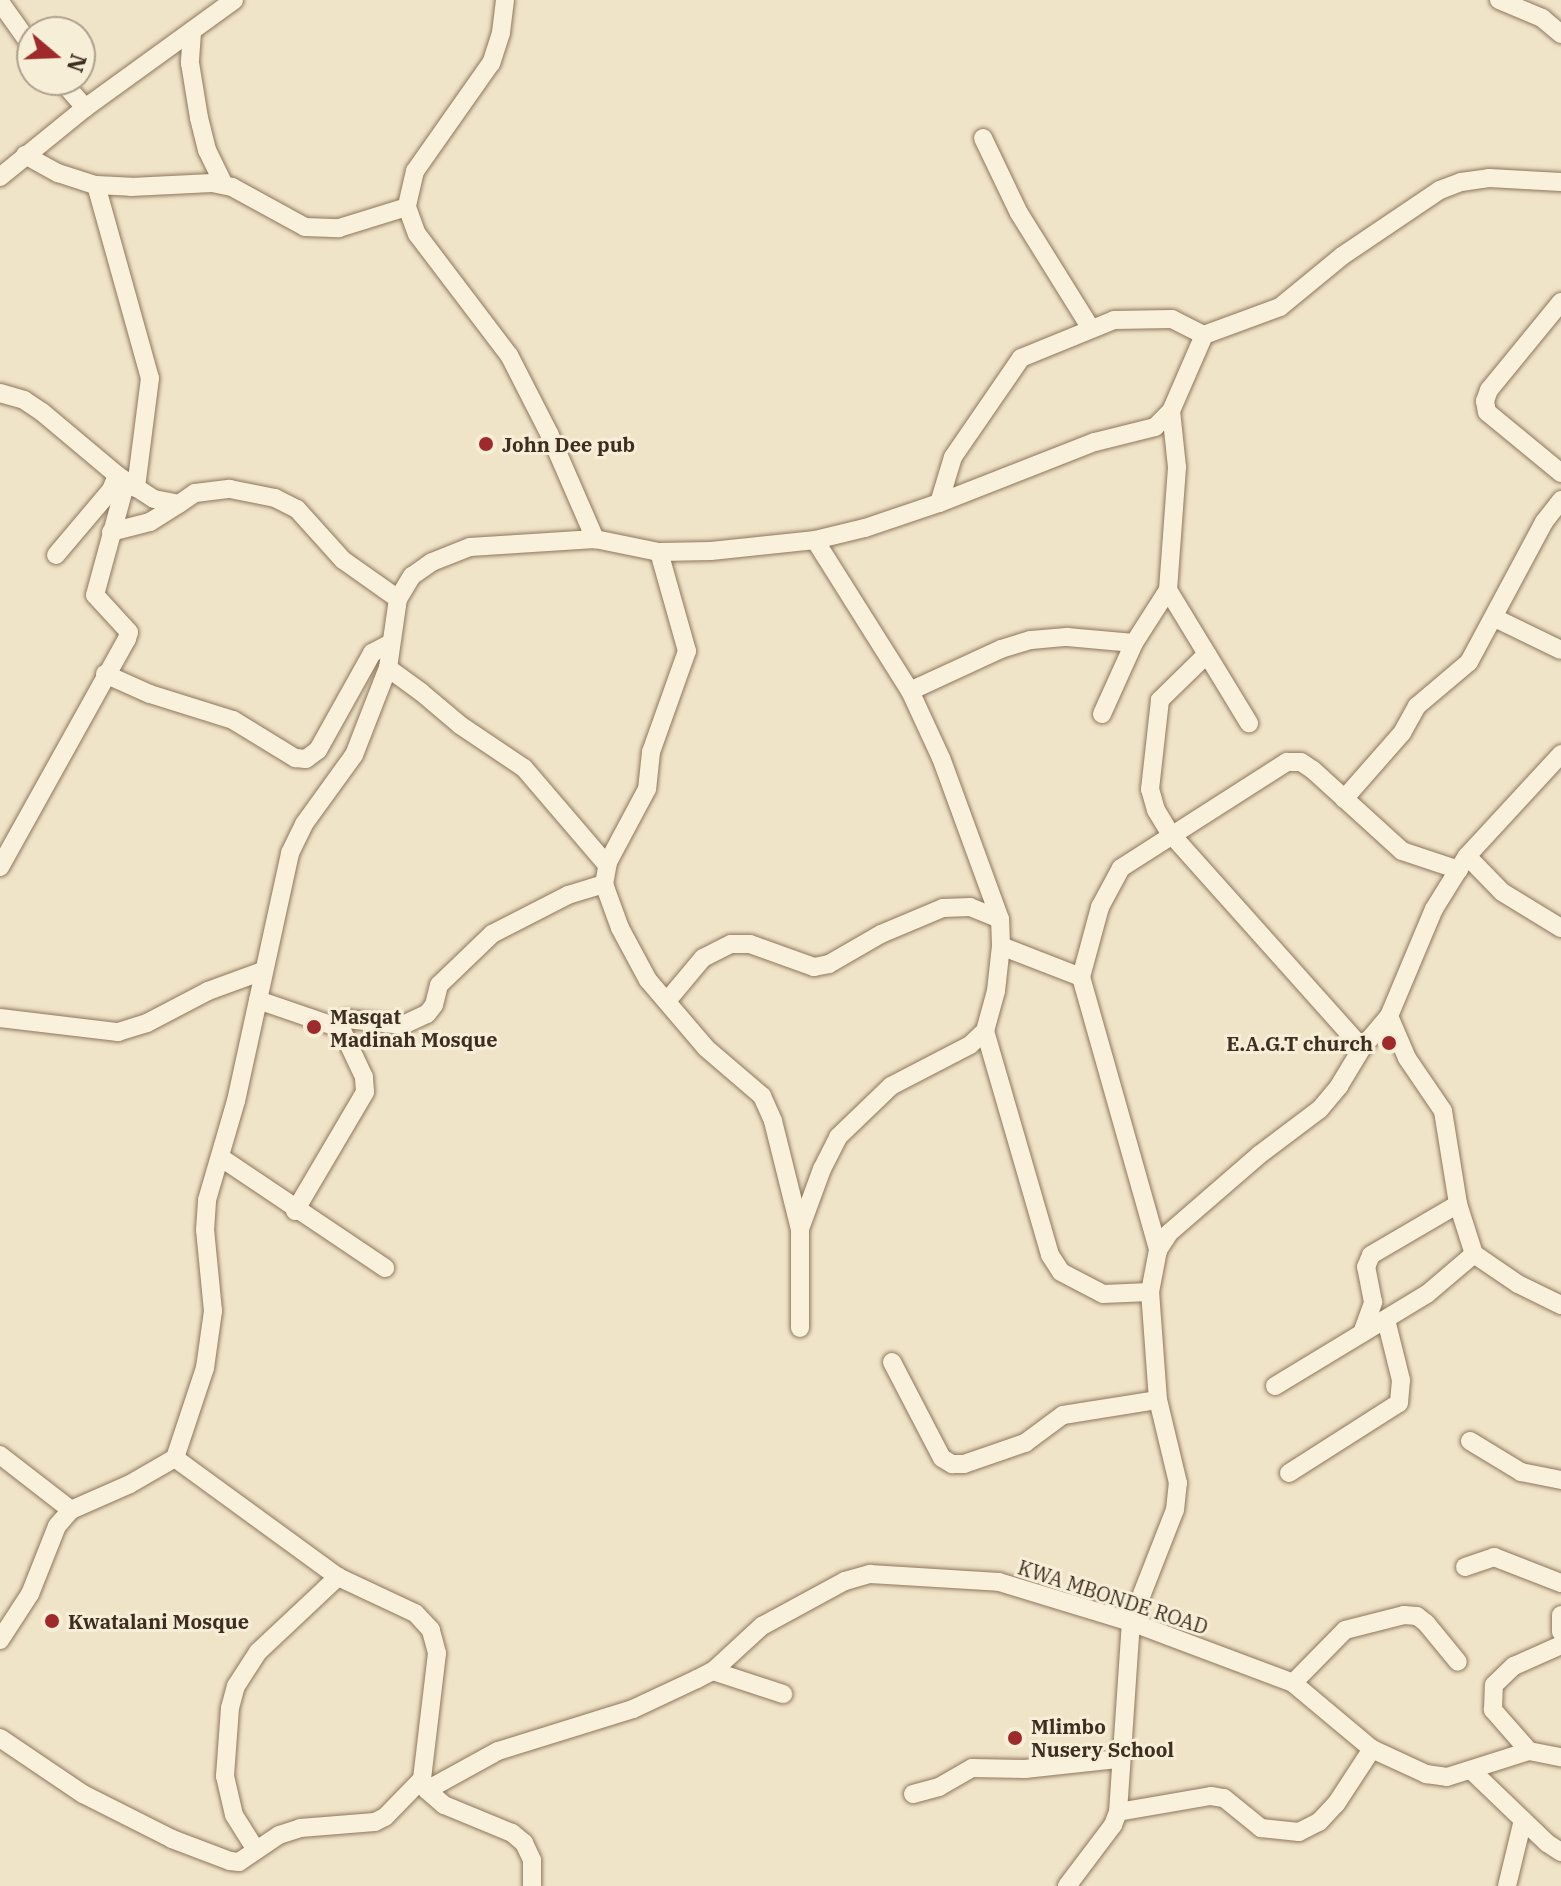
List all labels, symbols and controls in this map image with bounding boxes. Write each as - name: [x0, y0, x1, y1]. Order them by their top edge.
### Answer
- north arrow: [16, 16, 96, 96]
- text: N: [61, 50, 94, 76]
- place label: John Dee pub: [502, 432, 635, 456]
- marker: John Dee pub: [477, 435, 495, 453]
- place label: Masqat Madinah Mosque: [330, 1004, 497, 1051]
- marker: Masqat Madinah Mosque: [305, 1018, 323, 1036]
- place label: E.A.G.T church: [1226, 1031, 1373, 1055]
- marker: E.A.G.T church: [1380, 1034, 1398, 1052]
- street label: KWA MBONDE ROAD: [1015, 1555, 1211, 1639]
- place label: Kwatalani Mosque: [68, 1609, 249, 1633]
- marker: Kwatalani Mosque: [43, 1612, 61, 1630]
- place label: Mlimbo Nusery School: [1031, 1714, 1174, 1761]
- marker: Mlimbo Nusery School: [1006, 1729, 1024, 1747]

